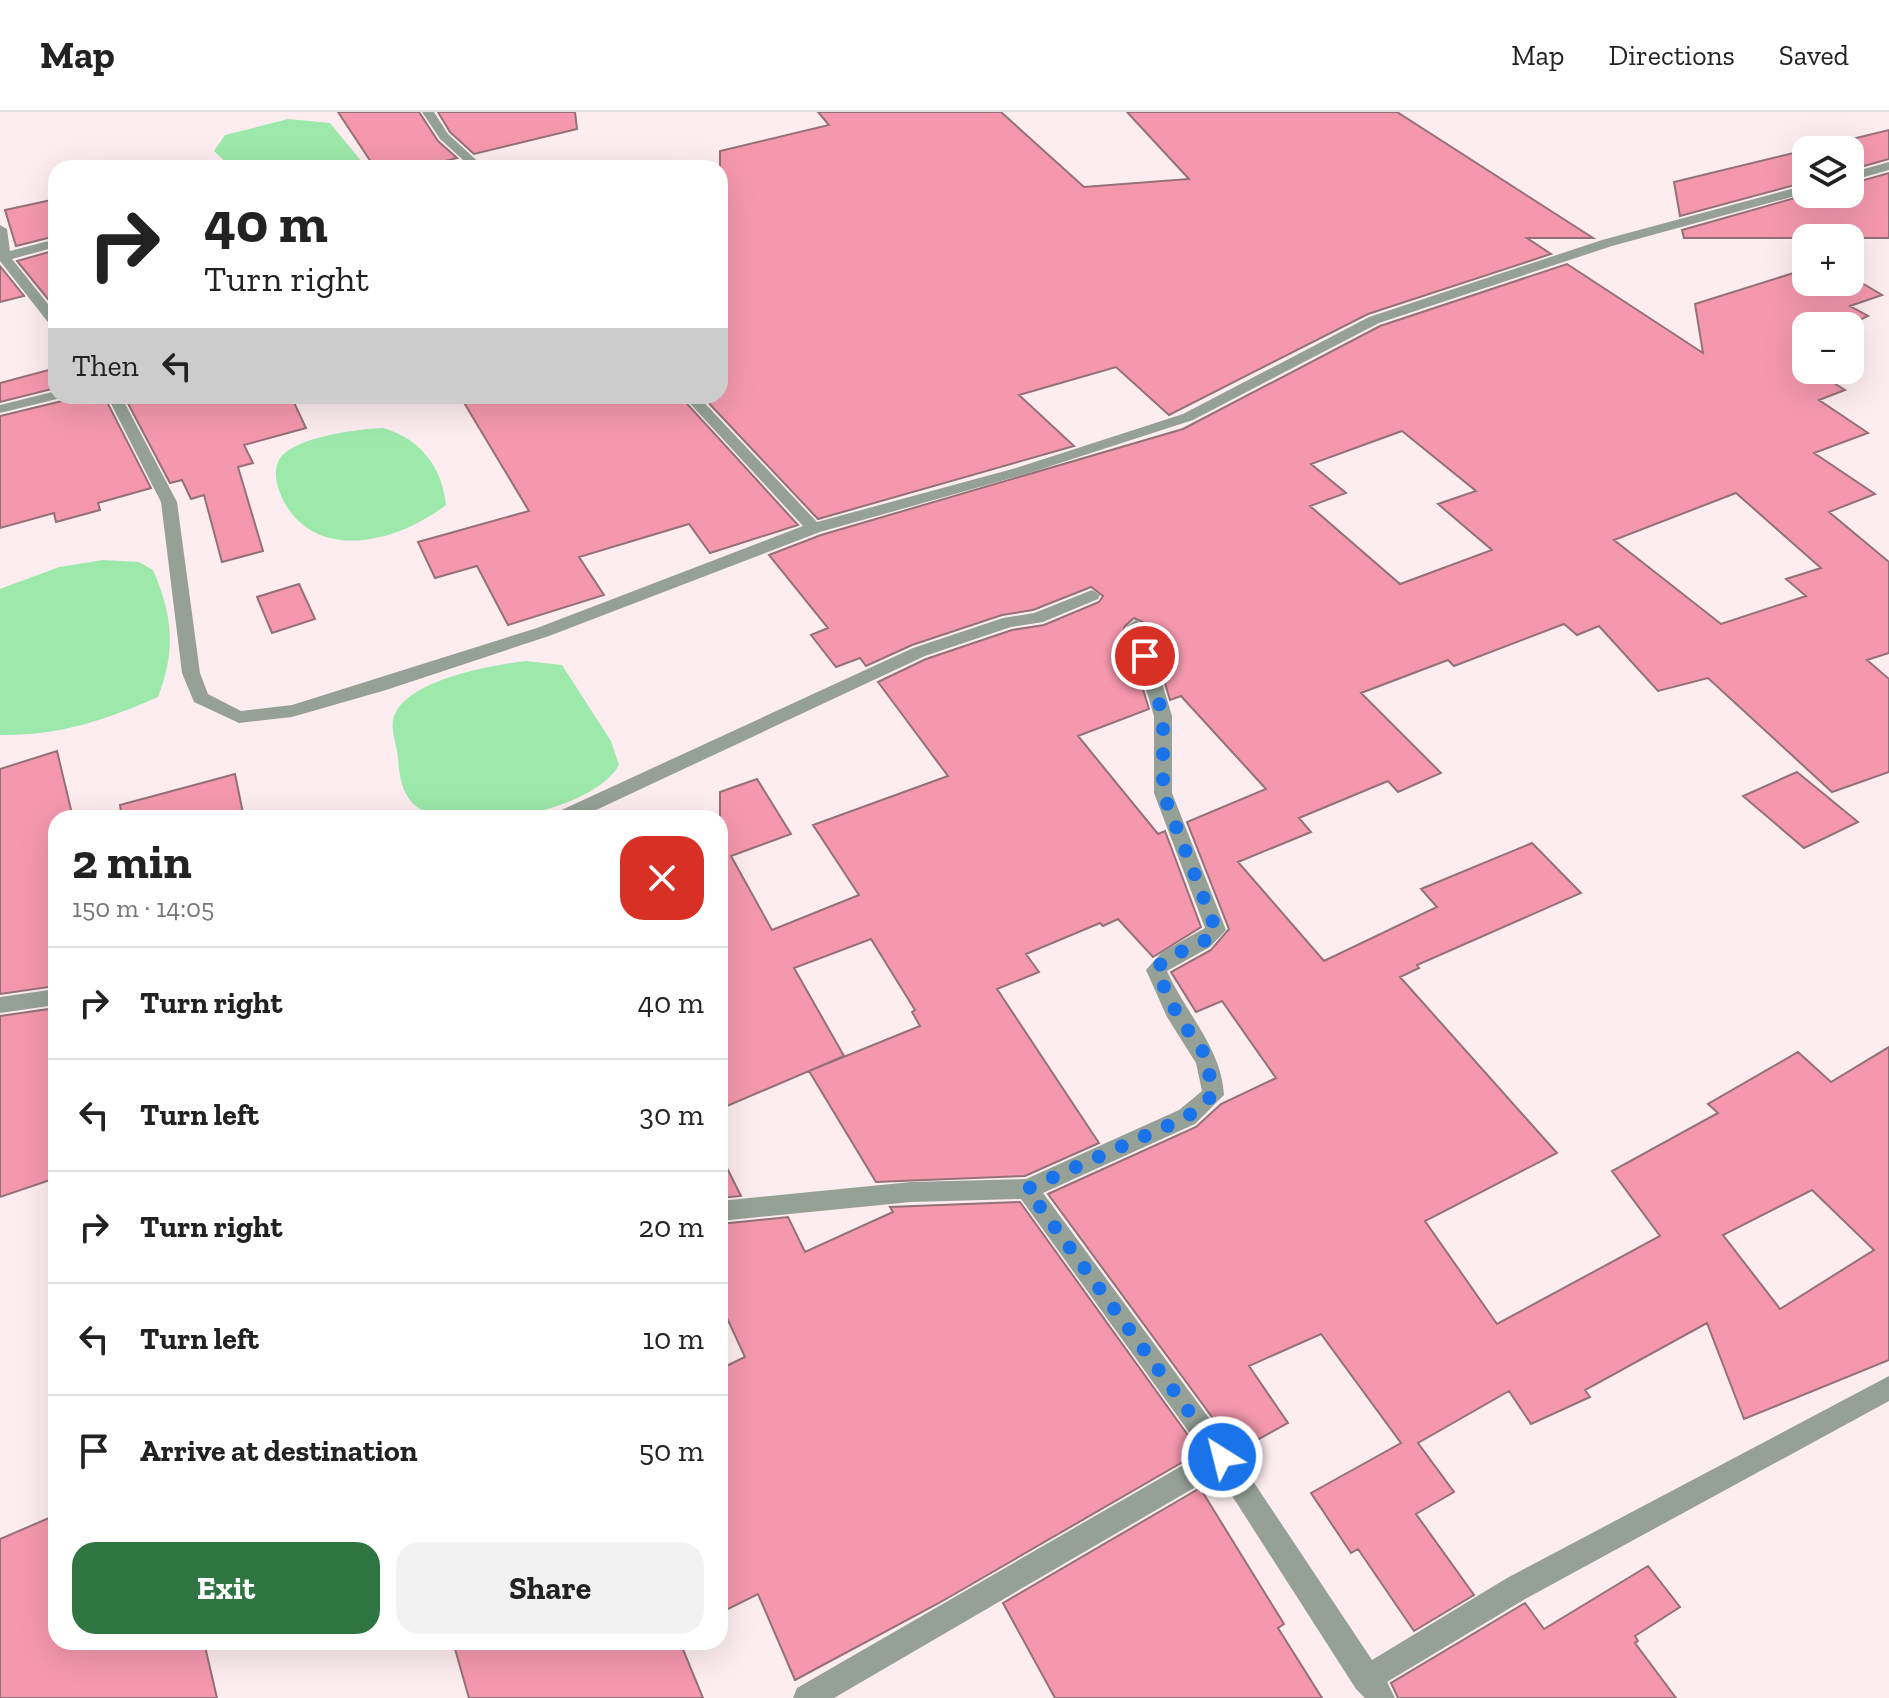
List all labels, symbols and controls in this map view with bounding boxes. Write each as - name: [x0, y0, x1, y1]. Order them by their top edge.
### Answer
- text: Map: [40, 32, 115, 78]
- text: Map: [1511, 39, 1564, 72]
- text: Directions: [1608, 39, 1735, 72]
- text: Saved: [1779, 39, 1849, 72]
- map controls: [1792, 136, 1864, 384]
- button: layers: [1792, 136, 1864, 208]
- text: 40 m: [204, 189, 328, 256]
- icon: right: [72, 192, 176, 296]
- button: +: [1792, 224, 1864, 296]
- text: Turn right: [204, 257, 369, 300]
- button: −: [1792, 312, 1864, 384]
- icon: left: [155, 344, 199, 388]
- text: Then: [72, 348, 139, 384]
- pin: [1111, 622, 1179, 690]
- icon: arrive: [1123, 634, 1167, 678]
- text: 2 min: [72, 833, 192, 890]
- button: close: [620, 836, 704, 920]
- text: 150 m · 14:05: [72, 892, 214, 924]
- icon: right: [72, 981, 116, 1025]
- text: Turn right: [140, 985, 282, 1021]
- text: 40 m: [638, 985, 704, 1021]
- icon: left: [72, 1093, 116, 1137]
- text: Turn left: [140, 1097, 259, 1133]
- text: 30 m: [639, 1097, 704, 1133]
- icon: right: [72, 1205, 116, 1249]
- text: Turn right: [140, 1209, 282, 1245]
- text: 20 m: [639, 1209, 704, 1245]
- icon: left: [72, 1317, 116, 1361]
- text: Turn left: [140, 1321, 259, 1357]
- text: 10 m: [642, 1321, 704, 1357]
- position arrow: [1180, 1415, 1264, 1499]
- icon: arrive: [72, 1429, 116, 1473]
- text: Arrive at destination: [140, 1433, 417, 1469]
- text: 50 m: [639, 1433, 704, 1469]
- button: Exit: [72, 1542, 380, 1634]
- button: Share: [396, 1542, 704, 1634]

